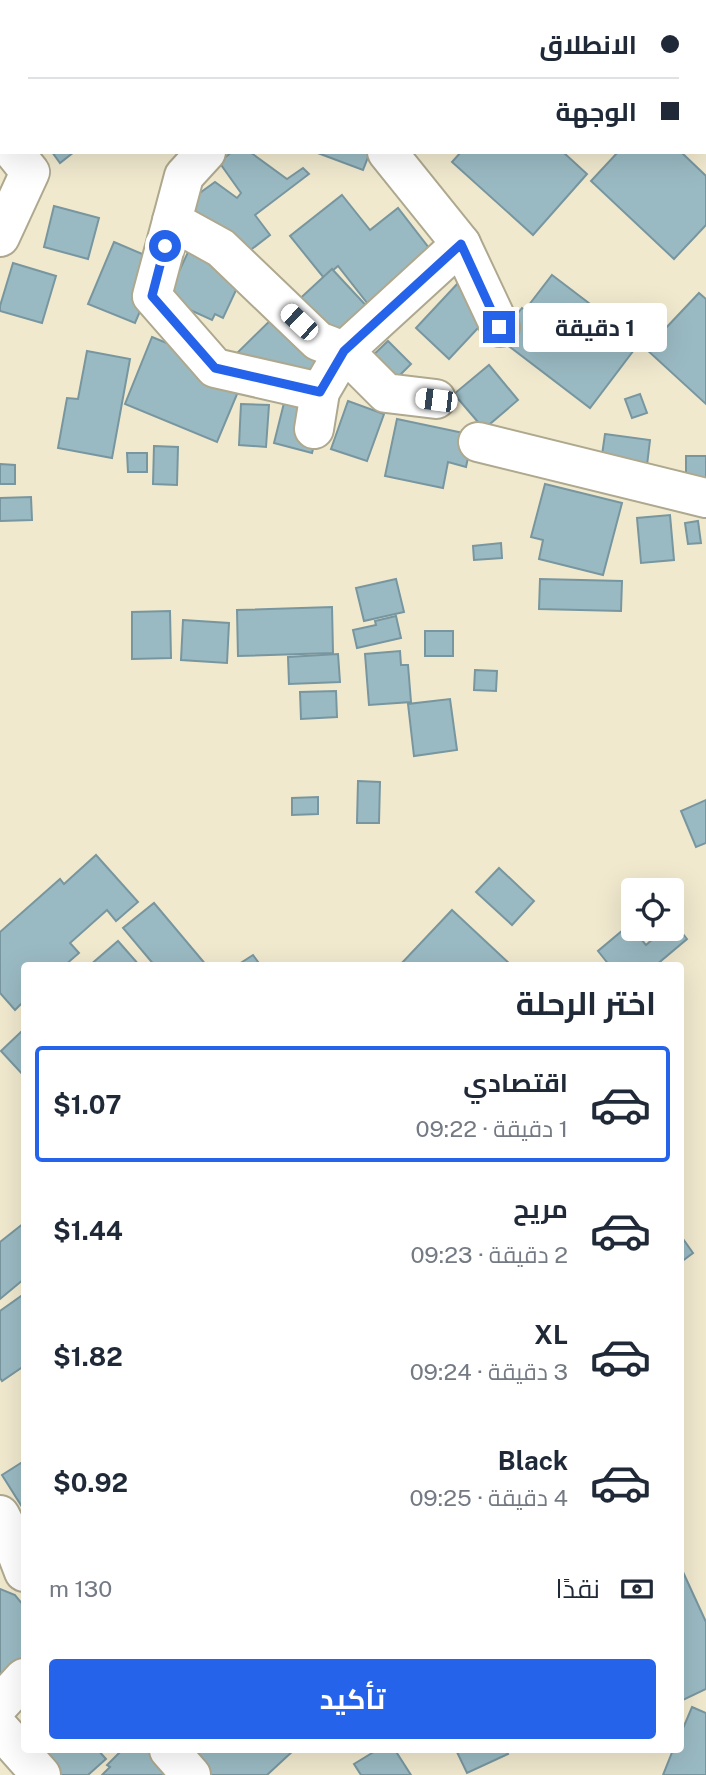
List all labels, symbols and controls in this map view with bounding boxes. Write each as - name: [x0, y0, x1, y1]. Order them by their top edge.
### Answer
- text: الانطلاق: [539, 29, 637, 60]
- text: الوجهة: [556, 96, 637, 127]
- route start: [149, 230, 181, 262]
- car: [277, 300, 322, 344]
- callout: 1 دقيقة: [524, 302, 667, 352]
- route end: [483, 311, 515, 343]
- text: 1 دقيقة: [555, 314, 635, 341]
- car: [414, 387, 459, 413]
- map controls: [621, 878, 684, 941]
- button: locate: [621, 878, 684, 941]
- text: اختر الرحلة: [516, 985, 656, 1022]
- text: اقتصادي: [463, 1067, 568, 1098]
- icon: car: [589, 1073, 652, 1136]
- text: $1.07: [53, 1089, 121, 1120]
- text: 1 دقيقة · 09:22: [416, 1115, 568, 1142]
- text: مريح: [513, 1193, 568, 1224]
- icon: car: [589, 1199, 652, 1262]
- text: $1.44: [53, 1215, 123, 1246]
- text: 2 دقيقة · 09:23: [410, 1241, 568, 1268]
- text: XL: [534, 1319, 568, 1350]
- icon: car: [589, 1325, 652, 1388]
- text: $1.82: [53, 1341, 123, 1372]
- text: 3 دقيقة · 09:24: [410, 1358, 568, 1385]
- text: Black: [498, 1445, 568, 1476]
- icon: car: [589, 1451, 652, 1514]
- text: $0.92: [53, 1467, 128, 1498]
- text: 4 دقيقة · 09:25: [409, 1484, 568, 1511]
- icon: cash: [618, 1570, 656, 1608]
- text: نقدًا: [556, 1573, 600, 1604]
- text: 130 m: [49, 1575, 112, 1602]
- button: تأكيد: [49, 1659, 656, 1739]

